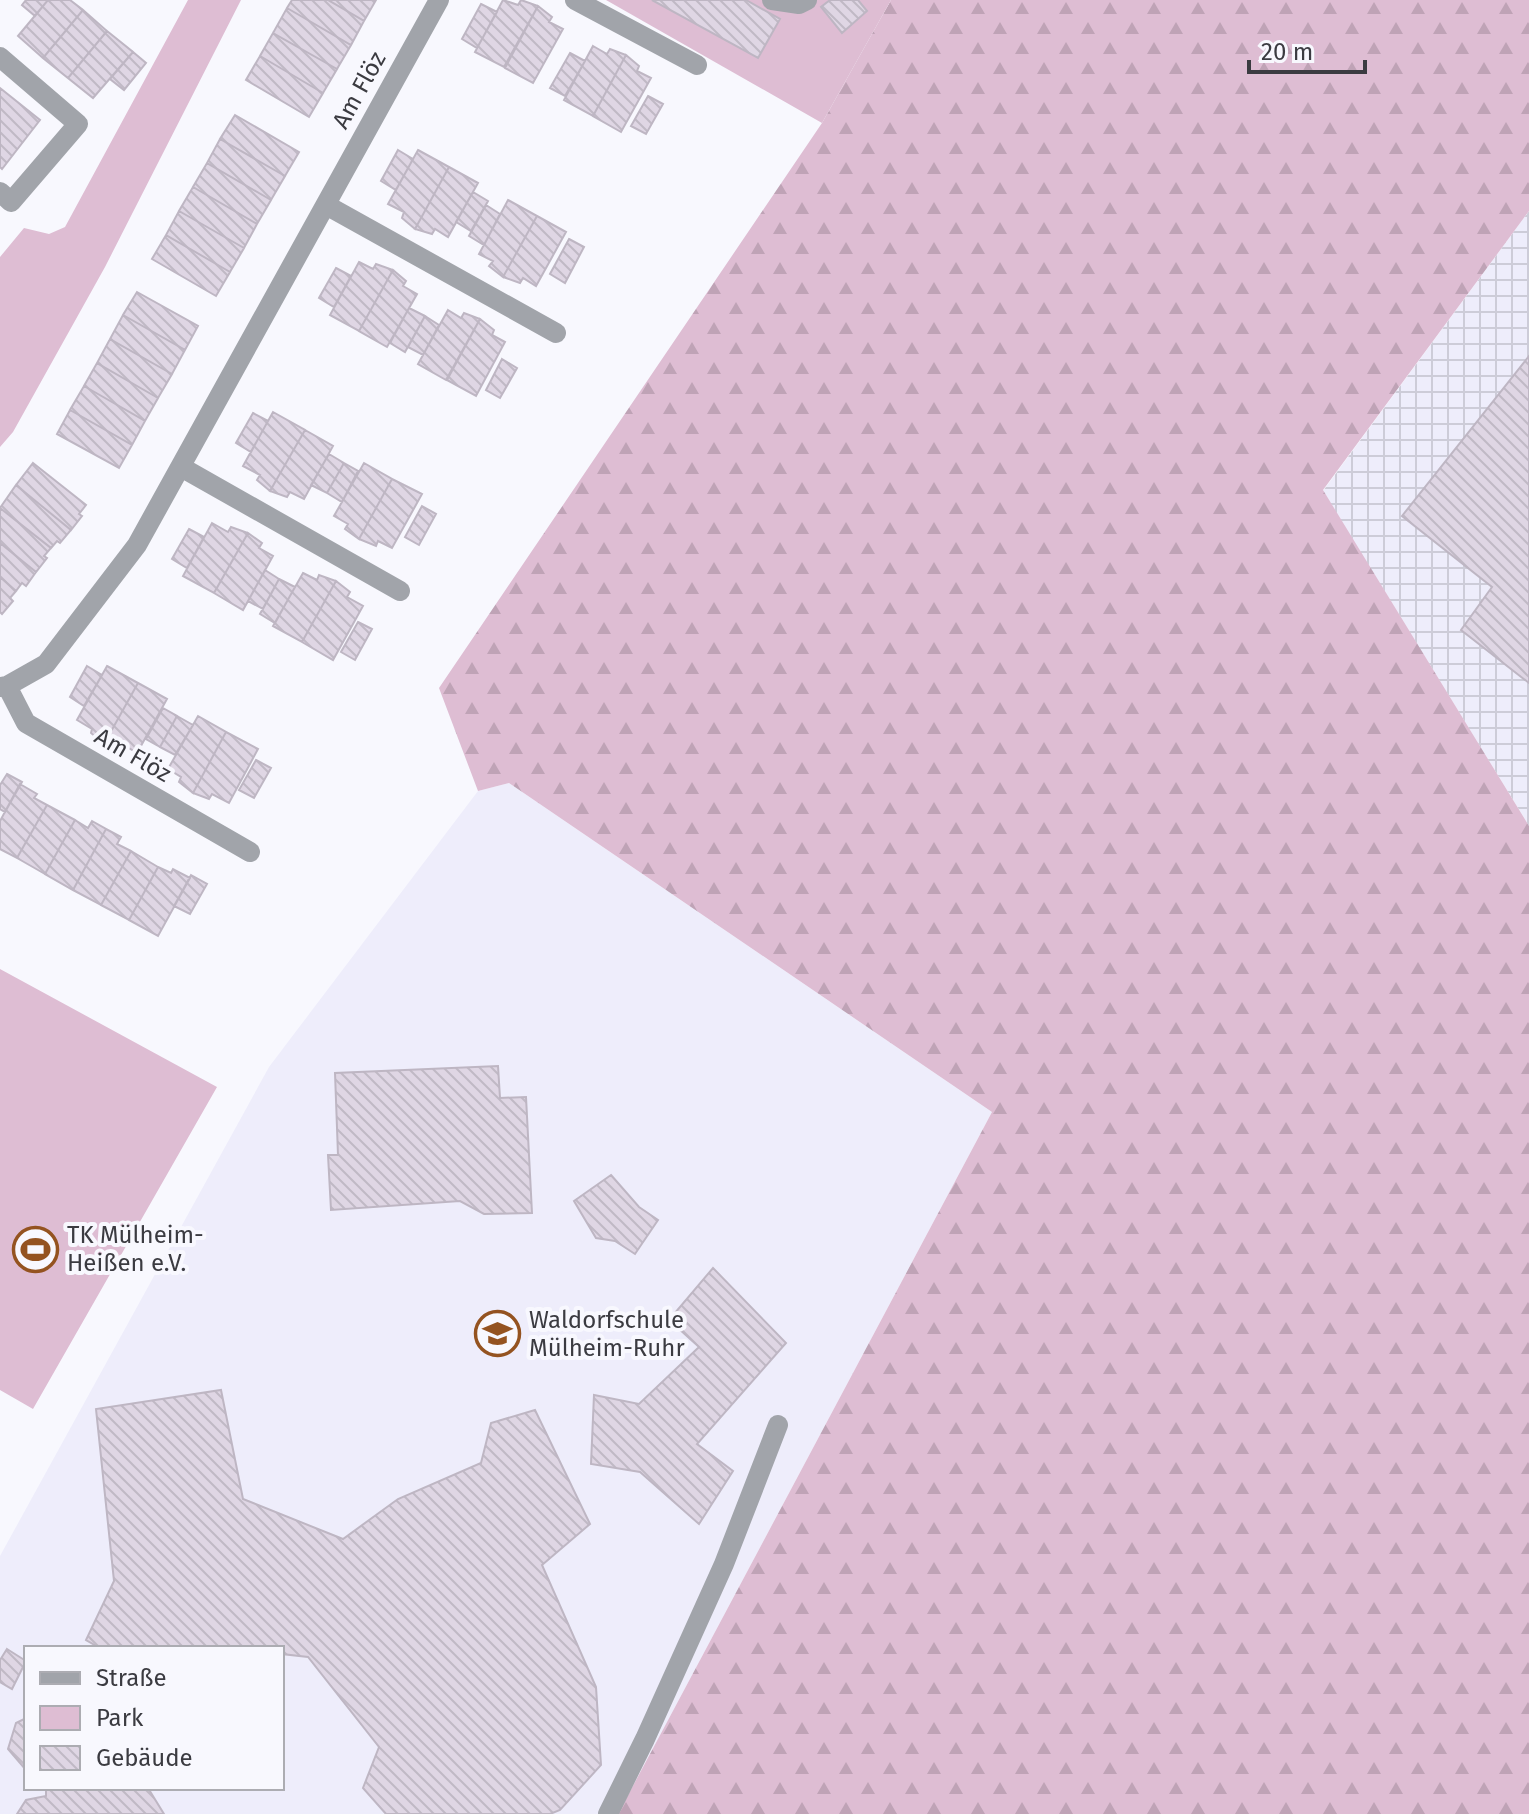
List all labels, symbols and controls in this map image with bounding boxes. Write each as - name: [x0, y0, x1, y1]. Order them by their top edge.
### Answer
- scale bar: [1249, 24, 1365, 74]
- text: 20 m: [1261, 38, 1313, 66]
- street label: Am Flöz: [327, 47, 391, 133]
- street label: Am Flöz: [90, 722, 176, 788]
- place label: TK Mülheim- Heißen e.V.: [67, 1221, 204, 1277]
- sports icon: TK Mülheim- Heißen e.V.: [12, 1225, 60, 1273]
- place label: Waldorfschule Mülheim-Ruhr: [529, 1306, 685, 1362]
- school or university icon: Waldorfschule Mülheim-Ruhr: [474, 1310, 522, 1358]
- legend: [24, 1646, 284, 1790]
- text: Straße: [96, 1664, 167, 1692]
- text: Park: [96, 1704, 144, 1732]
- text: Gebäude: [96, 1744, 193, 1772]

